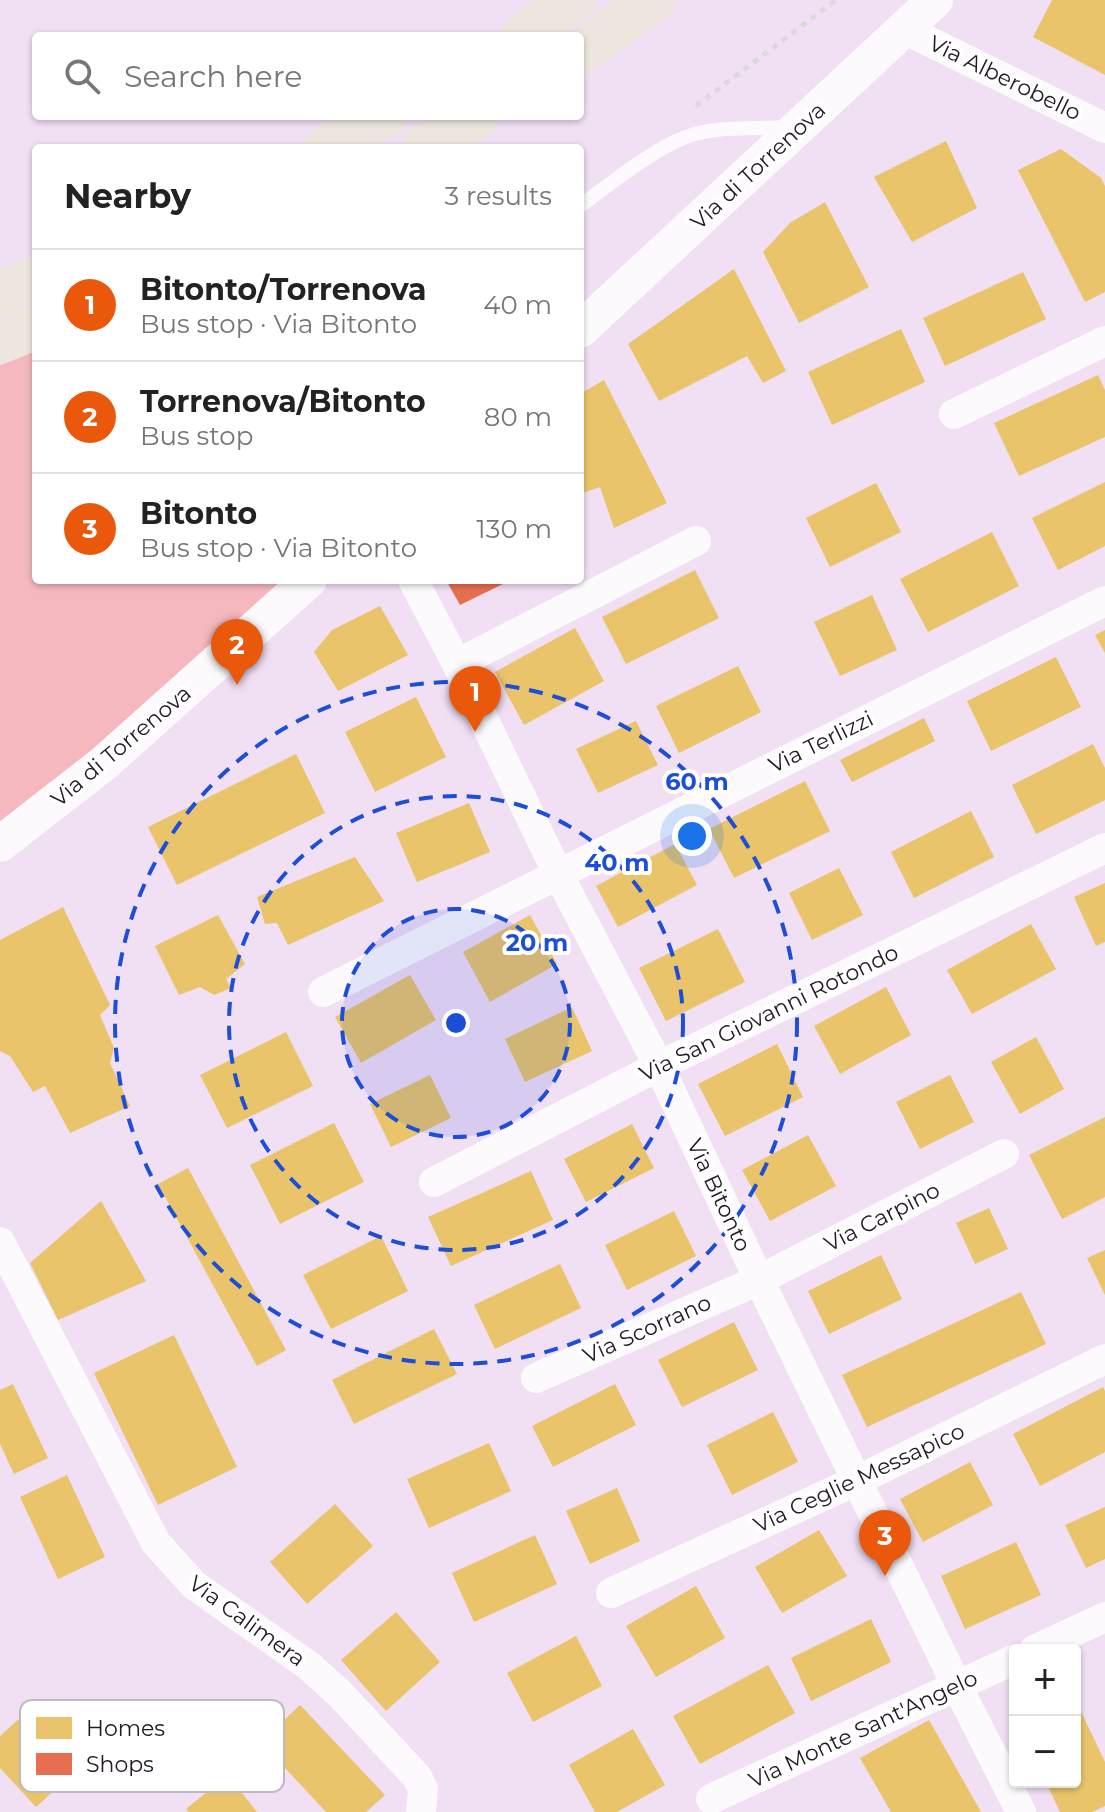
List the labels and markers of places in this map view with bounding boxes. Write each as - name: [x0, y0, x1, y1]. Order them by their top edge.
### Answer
- pin: 2: [211, 619, 263, 685]
- pin: 1: [449, 666, 501, 732]
- centre of rings: [442, 1009, 470, 1037]
- pin: 3: [859, 1510, 911, 1576]

